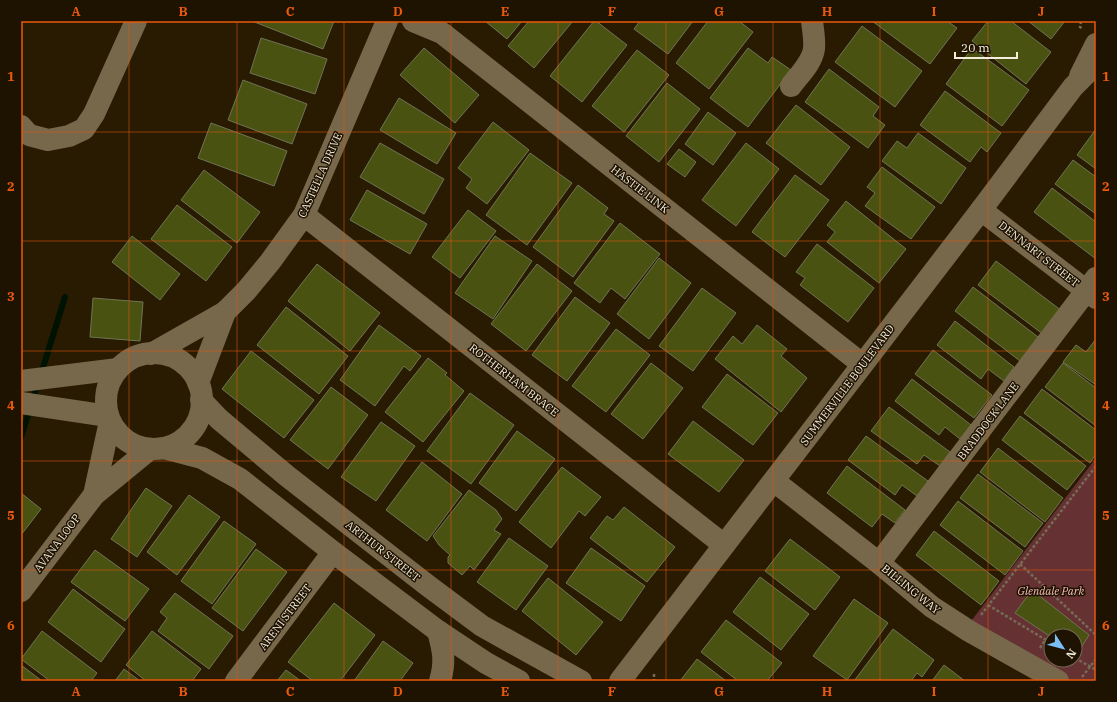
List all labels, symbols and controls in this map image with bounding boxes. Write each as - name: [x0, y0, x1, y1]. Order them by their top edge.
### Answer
- text: A: [71, 3, 81, 20]
- text: B: [178, 3, 188, 20]
- text: C: [286, 3, 295, 20]
- text: D: [393, 3, 403, 20]
- text: E: [501, 3, 509, 20]
- text: F: [608, 3, 616, 20]
- text: G: [714, 3, 724, 20]
- text: H: [822, 3, 833, 20]
- text: I: [932, 3, 937, 20]
- text: J: [1038, 3, 1045, 20]
- scale bar: [955, 34, 1017, 60]
- text: 20 m: [961, 40, 990, 55]
- text: 1: [7, 68, 15, 85]
- text: 1: [1102, 68, 1110, 85]
- street label: CASTELLA DRIVE: [295, 130, 345, 220]
- street label: HASTIE LINK: [608, 162, 672, 216]
- text: 2: [7, 178, 15, 195]
- text: 2: [1102, 178, 1110, 195]
- street label: DENNART STREET: [996, 218, 1082, 290]
- text: 3: [7, 288, 15, 305]
- text: 3: [1102, 288, 1110, 305]
- street label: SUMMERVILLE BOULEVARD: [797, 322, 897, 448]
- street label: ROTHERHAM BRACE: [466, 341, 562, 419]
- street label: BRADDOCK LANE: [954, 380, 1022, 462]
- text: 4: [7, 397, 15, 414]
- text: 4: [1102, 397, 1110, 414]
- text: 5: [7, 507, 15, 524]
- text: 5: [1102, 507, 1110, 524]
- street label: AVANA LOOP: [31, 511, 83, 575]
- street label: ARTHUR STREET: [343, 518, 423, 584]
- street label: BILLING WAY: [879, 561, 943, 617]
- street label: ARENI STREET: [256, 581, 314, 653]
- park label: Glendale Park: [1018, 584, 1085, 598]
- text: 6: [7, 617, 15, 634]
- text: 6: [1102, 617, 1110, 634]
- north arrow: [1043, 628, 1083, 668]
- text: N: [1063, 646, 1079, 662]
- text: A: [71, 683, 81, 700]
- text: B: [178, 683, 188, 700]
- text: C: [286, 683, 295, 700]
- text: D: [393, 683, 403, 700]
- text: E: [501, 683, 509, 700]
- text: F: [608, 683, 616, 700]
- text: G: [714, 683, 724, 700]
- text: H: [822, 683, 833, 700]
- text: I: [932, 683, 937, 700]
- text: J: [1038, 683, 1045, 700]

